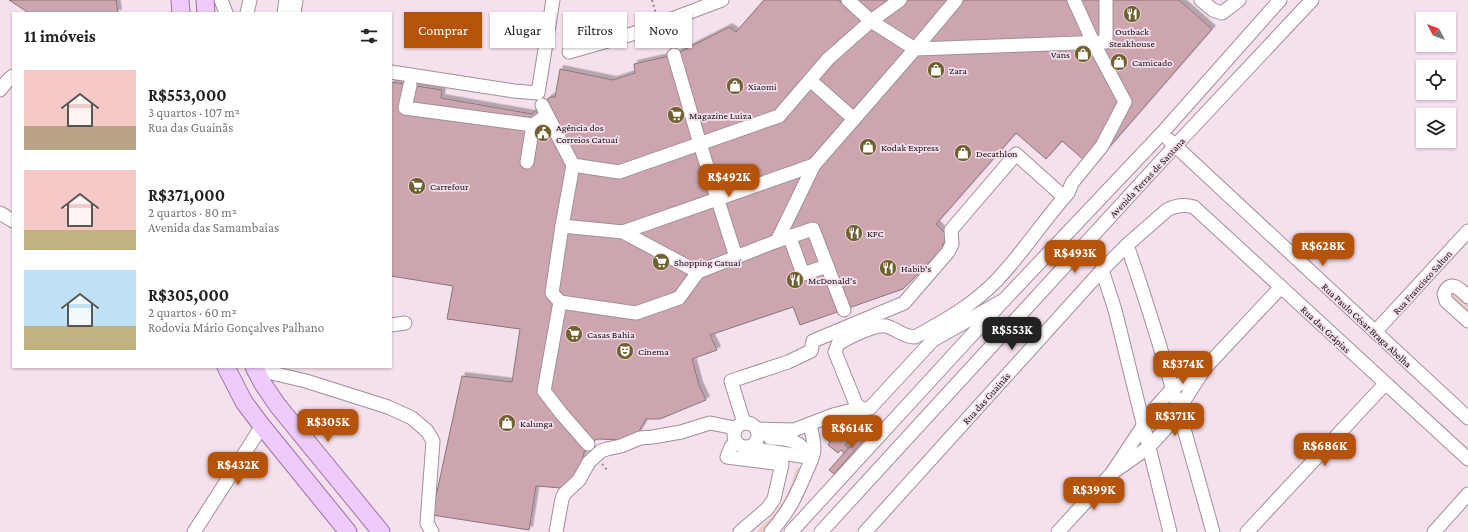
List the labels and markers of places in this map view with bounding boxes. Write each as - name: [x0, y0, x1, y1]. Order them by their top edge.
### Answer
- restaurant icon: Outback Steakhouse: [1122, 4, 1142, 24]
- place label: Outback Steakhouse: [1109, 26, 1155, 49]
- shop icon: Vans: [1073, 44, 1093, 64]
- place label: Vans: [1051, 49, 1070, 60]
- shop icon: Camicado: [1109, 52, 1129, 72]
- place label: Camicado: [1132, 57, 1172, 68]
- shop icon: Zara: [926, 60, 946, 80]
- place label: Zara: [949, 65, 967, 76]
- shop icon: Xiaomi: [725, 76, 745, 96]
- place label: Xiaomi: [748, 81, 777, 92]
- supermarket icon: Magazine Luiza: [666, 105, 686, 125]
- place label: Magazine Luiza: [689, 110, 752, 121]
- place label: Agência dos Correios Catuaí: [556, 122, 618, 145]
- public building icon: Agência dos Correios Catuaí: [533, 123, 553, 143]
- shop icon: Kodak Express: [858, 137, 878, 157]
- place label: Kodak Express: [881, 142, 939, 153]
- shop icon: Decathlon: [953, 143, 973, 163]
- place label: Decathlon: [976, 148, 1018, 159]
- pin: R$492K: [696, 164, 762, 198]
- supermarket icon: Carrefour: [407, 176, 427, 196]
- place label: Carrefour: [430, 181, 469, 192]
- restaurant icon: KFC: [844, 223, 864, 243]
- place label: KFC: [867, 228, 884, 239]
- pin: R$628K: [1290, 233, 1356, 267]
- pin: R$493K: [1042, 240, 1108, 274]
- supermarket icon: Shopping Catuaí: [651, 252, 671, 272]
- place label: Shopping Catuaí: [674, 257, 741, 268]
- restaurant icon: Habib's: [878, 258, 898, 278]
- place label: Habib's: [901, 263, 931, 274]
- restaurant icon: McDonald's: [785, 270, 805, 290]
- place label: McDonald's: [808, 275, 856, 286]
- pin: R$553K: [979, 317, 1045, 351]
- supermarket icon: Casas Bahia: [564, 324, 584, 344]
- place label: Casas Bahia: [587, 329, 635, 340]
- theatre icon: Cinema: [615, 341, 635, 361]
- place label: Cinema: [638, 346, 669, 357]
- pin: R$374K: [1150, 351, 1216, 385]
- pin: R$371K: [1142, 403, 1208, 437]
- pin: R$305K: [295, 409, 361, 443]
- shop icon: Kalunga: [497, 413, 517, 433]
- pin: R$614K: [819, 415, 885, 449]
- place label: Kalunga: [520, 418, 553, 429]
- pin: R$686K: [1292, 433, 1358, 467]
- pin: R$432K: [205, 452, 271, 486]
- pin: R$399K: [1061, 477, 1127, 511]

